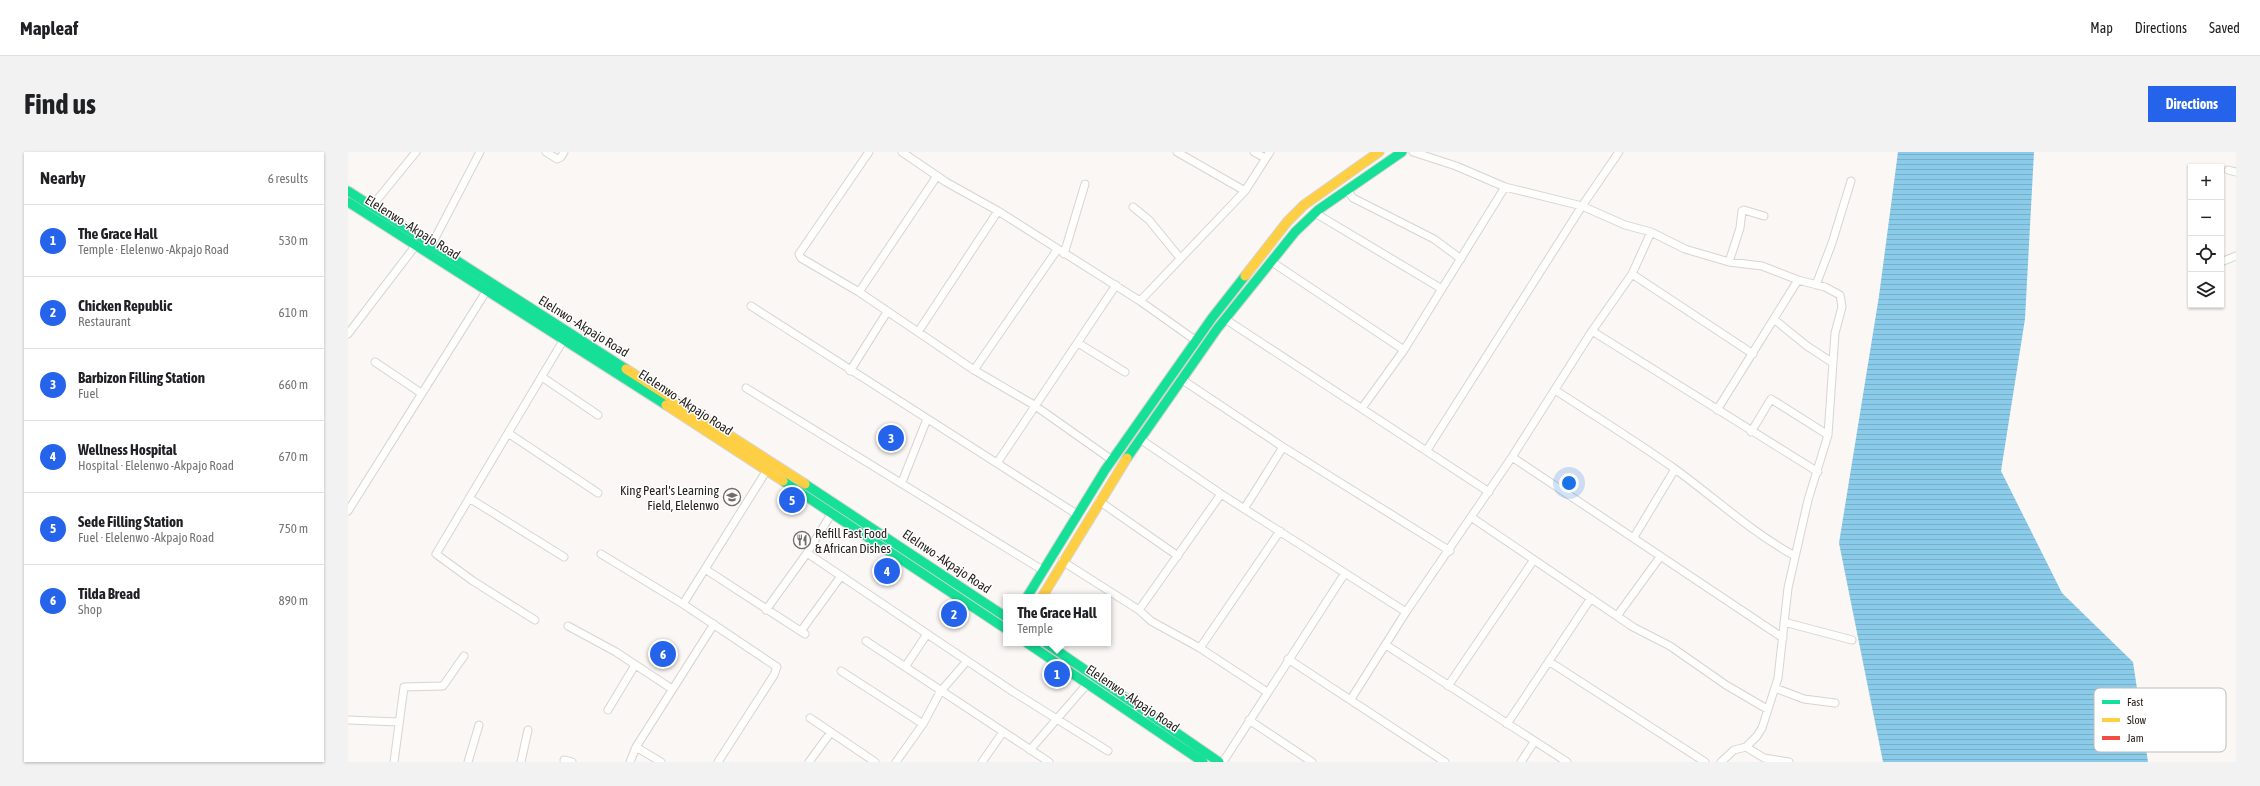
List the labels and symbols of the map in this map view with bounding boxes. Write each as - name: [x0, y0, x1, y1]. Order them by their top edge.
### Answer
- street label: Elelenwo -Akpajo Road: [363, 192, 463, 263]
- street label: Elelnwo -Akpajo Road: [536, 293, 632, 360]
- street label: Elelenwo -Akpajo Road: [636, 366, 736, 438]
- pin: 3: [878, 423, 904, 453]
- your location: [1559, 473, 1579, 493]
- place label: King Pearl's Learning Field, Elelenwo: [620, 483, 719, 513]
- pin: 5: [779, 485, 805, 515]
- school or university icon: King Pearl's Learning Field, Elelenwo: [722, 487, 742, 507]
- place label: Refill Fast Food & African Dishes: [815, 526, 891, 556]
- street label: Elelnwo -Akpajo Road: [900, 526, 994, 597]
- restaurant icon: Refill Fast Food & African Dishes: [792, 530, 812, 550]
- pin: 4: [874, 556, 900, 586]
- pin: 2: [941, 599, 967, 629]
- pin: 6: [650, 639, 676, 669]
- pin: 1: [1044, 659, 1070, 689]
- street label: Elelenwo -Akpajo Road: [1083, 662, 1182, 735]
- legend: [2094, 688, 2226, 752]
- text: Fast: [2127, 696, 2143, 708]
- text: Slow: [2127, 714, 2146, 726]
- text: Jam: [2127, 732, 2144, 744]

